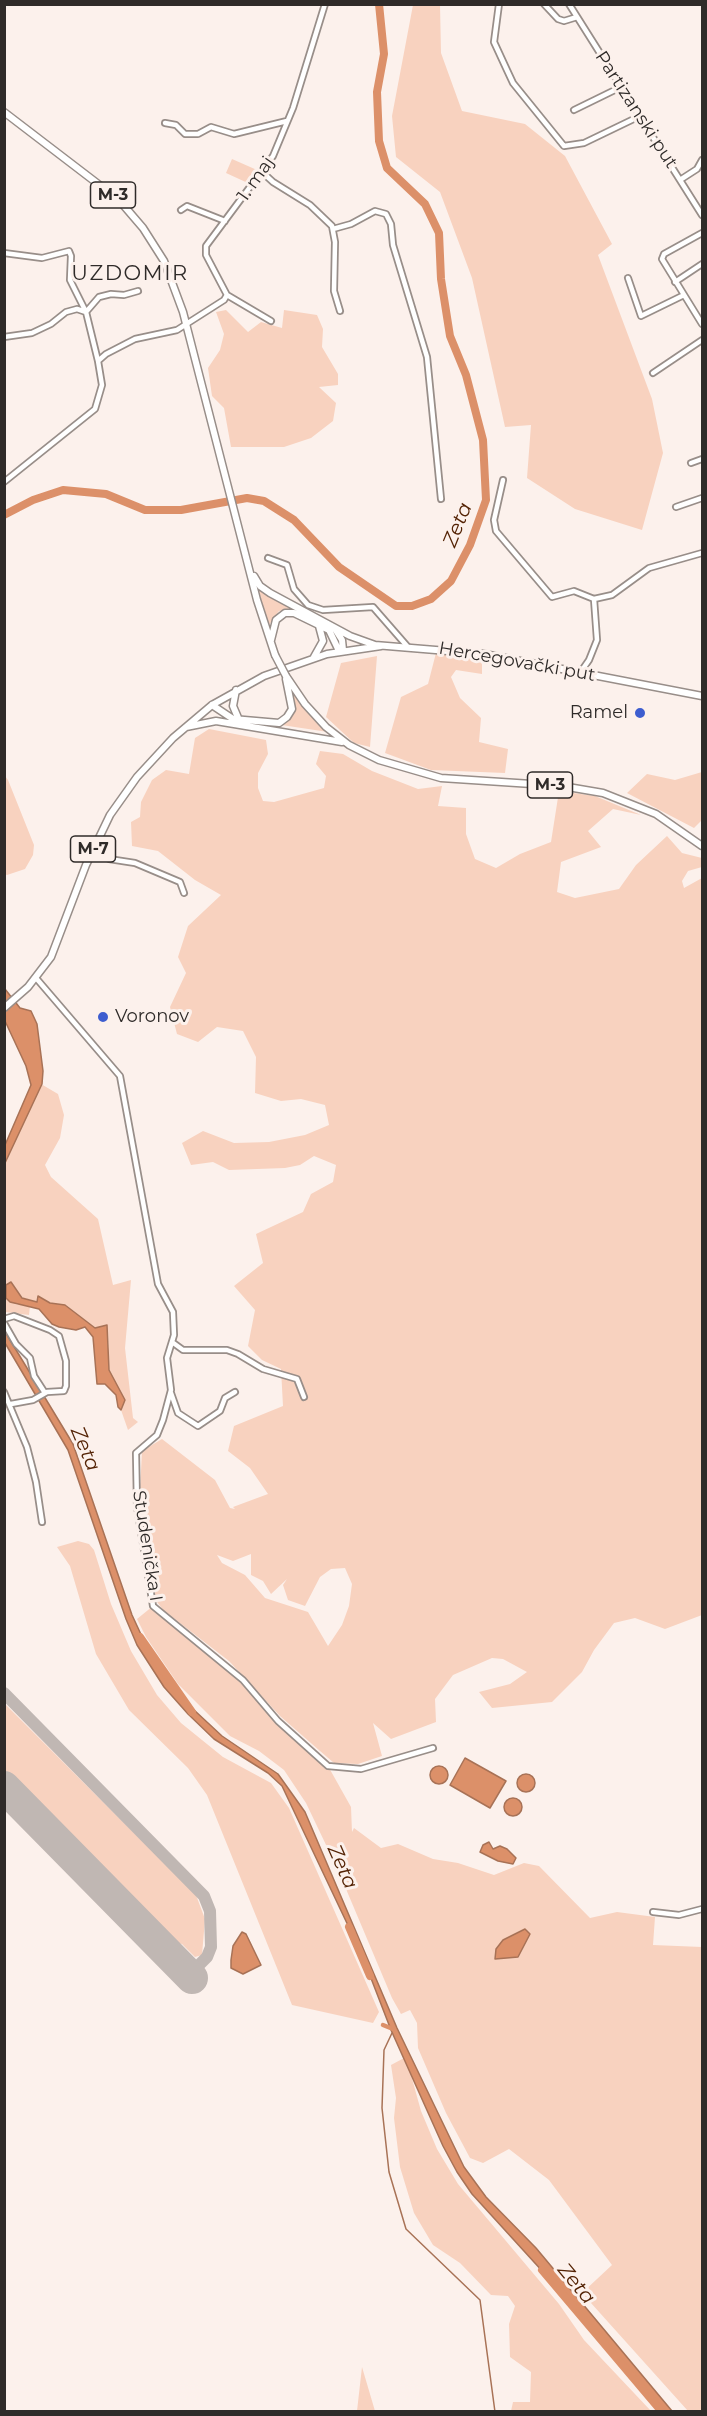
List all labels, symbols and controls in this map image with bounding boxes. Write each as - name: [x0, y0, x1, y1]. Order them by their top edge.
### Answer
- street label: Partizanski put: [590, 47, 682, 173]
- street label: 1. maj: [233, 152, 279, 206]
- road number: M-3: [90, 182, 136, 208]
- district label: UZDOMIR: [71, 261, 189, 287]
- water label: Zeta: [438, 499, 478, 551]
- street label: Hercegovački put: [437, 638, 597, 686]
- place label: Ramel: [570, 702, 628, 724]
- marker: Ramel: [633, 706, 647, 720]
- road number: M-3: [528, 772, 572, 798]
- road number: M-7: [70, 836, 116, 862]
- place label: Voronov: [115, 1006, 189, 1028]
- marker: Voronov: [96, 1010, 110, 1024]
- water label: Zeta: [65, 1423, 105, 1475]
- street label: Studenička I: [128, 1489, 166, 1603]
- water label: Zeta: [322, 1841, 362, 1893]
- water label: Zeta: [552, 2259, 600, 2309]

